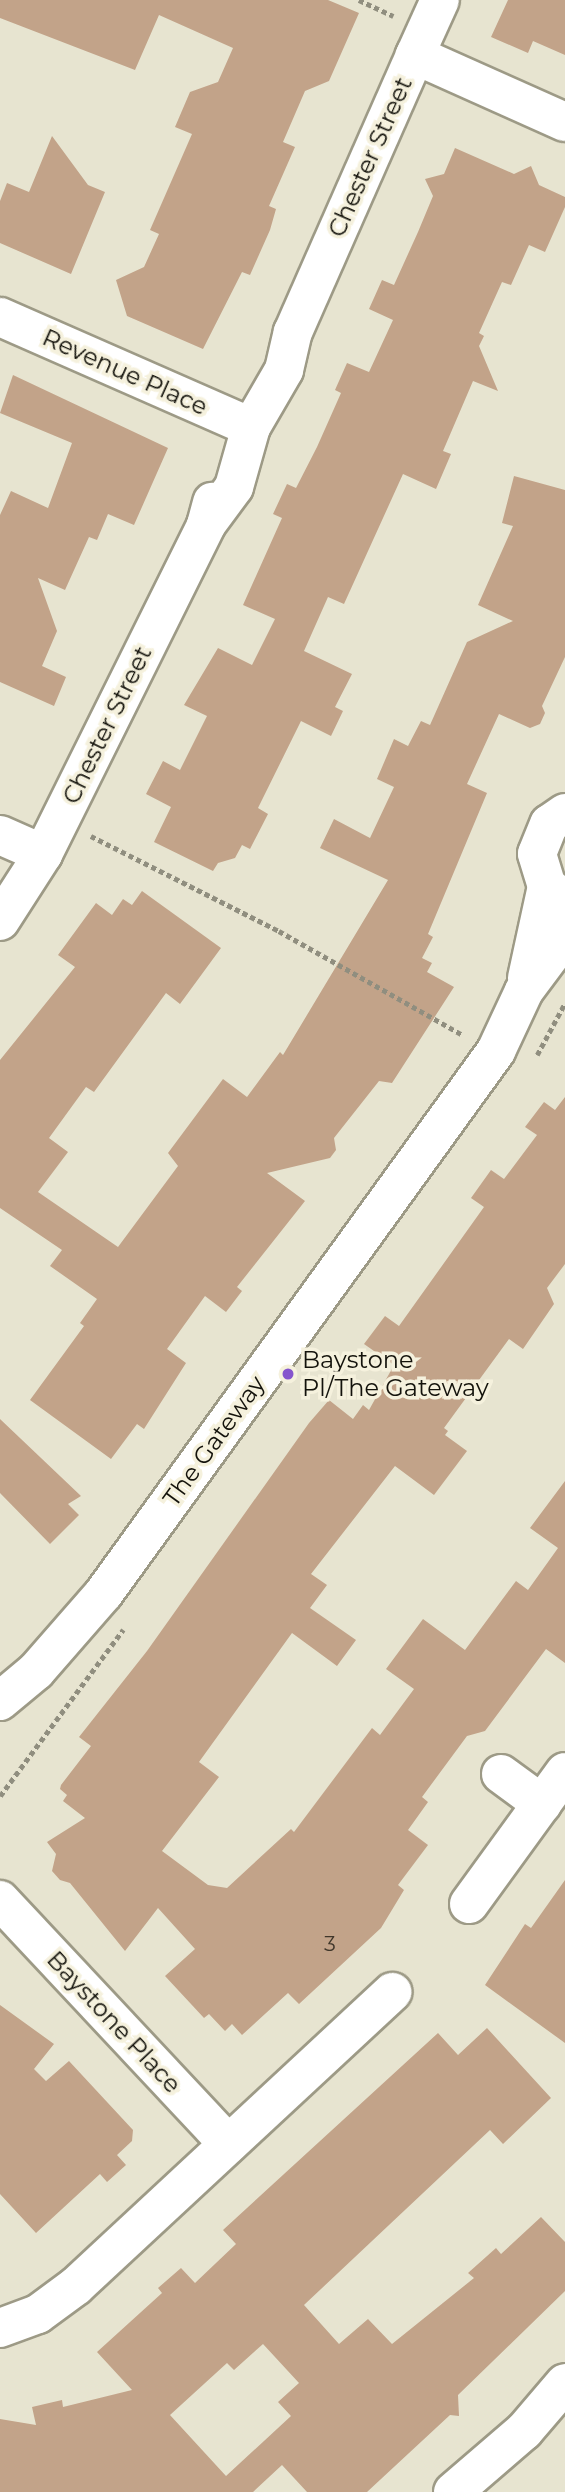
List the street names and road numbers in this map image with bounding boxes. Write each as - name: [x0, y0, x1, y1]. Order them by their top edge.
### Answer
- street label: Chester Street: [322, 73, 418, 241]
- street label: Revenue Place: [38, 323, 212, 421]
- street label: Chester Street: [56, 642, 158, 808]
- street label: The Gateway: [157, 1370, 271, 1512]
- street label: Baystone Place: [41, 1945, 187, 2099]

